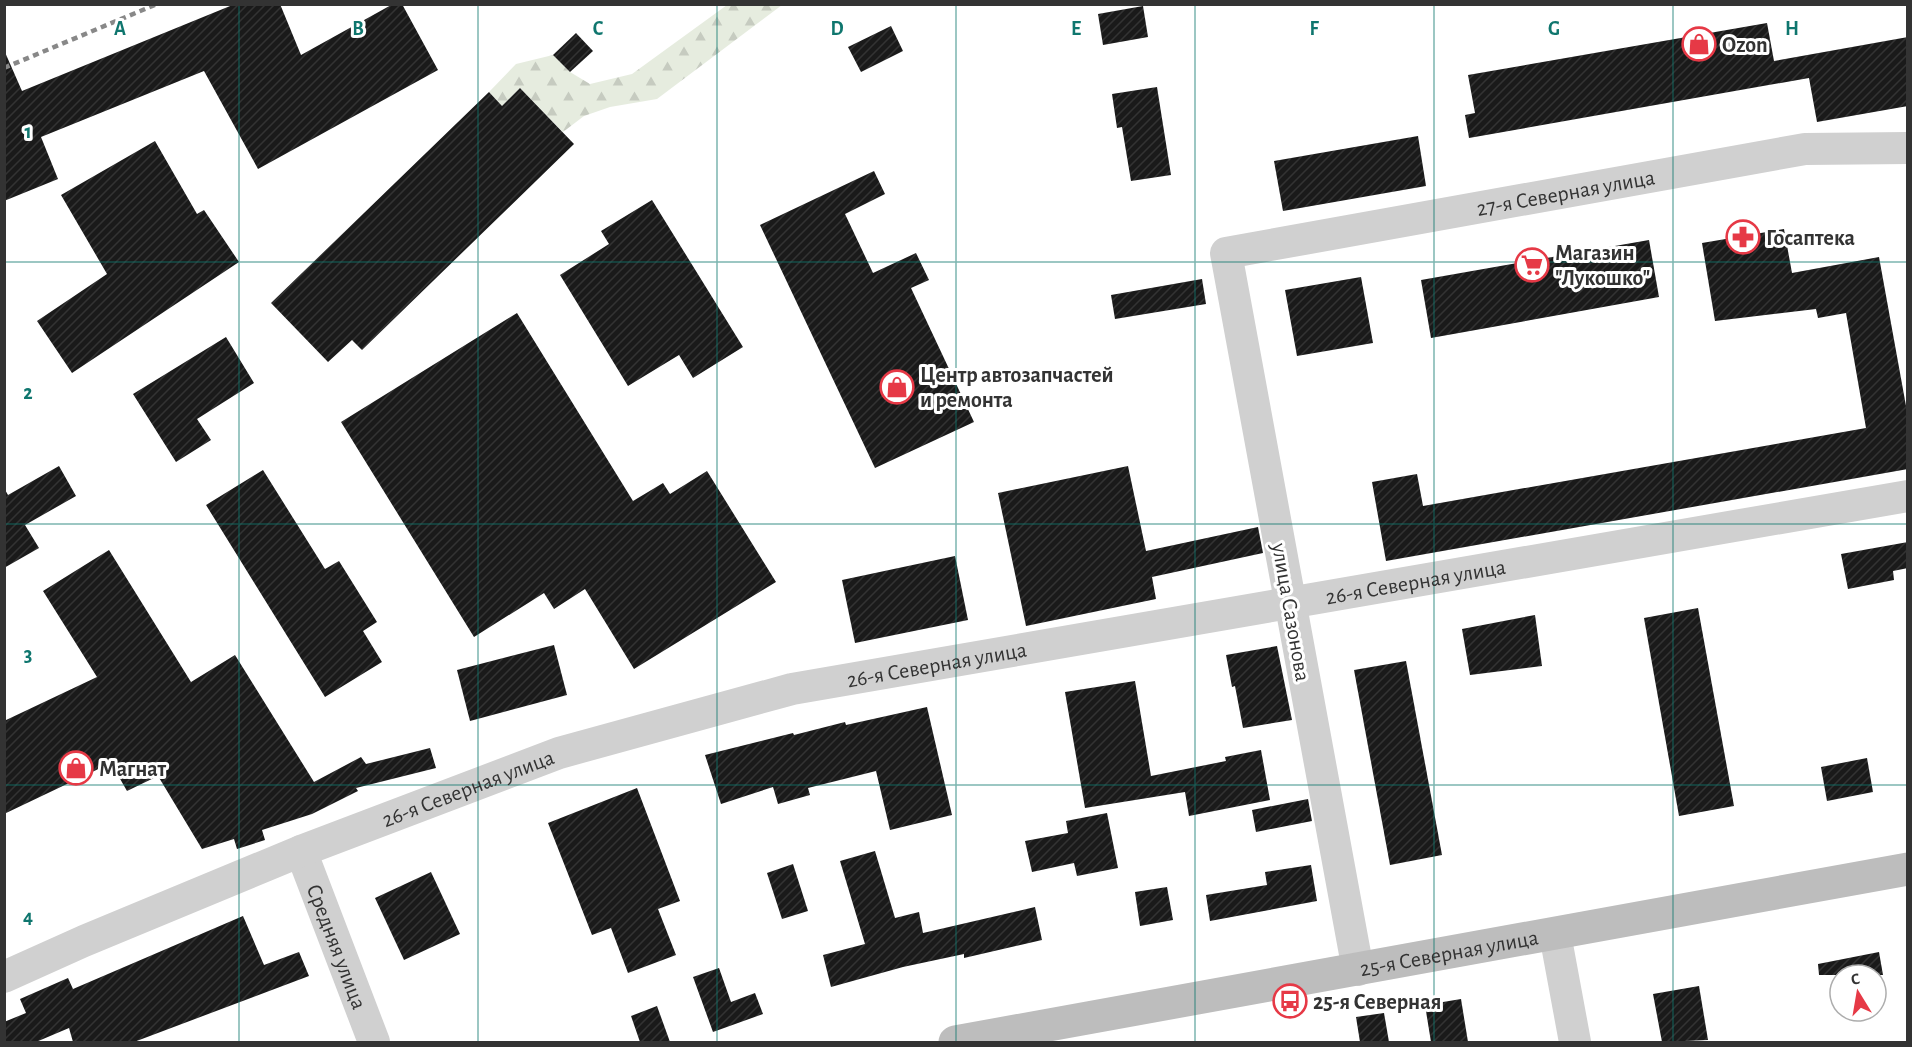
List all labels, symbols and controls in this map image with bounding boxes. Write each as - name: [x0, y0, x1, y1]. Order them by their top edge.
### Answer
- text: A: [114, 19, 126, 39]
- text: B: [352, 19, 364, 39]
- text: C: [593, 19, 604, 39]
- text: D: [830, 19, 844, 39]
- text: E: [1071, 19, 1081, 39]
- text: F: [1309, 19, 1319, 39]
- text: G: [1548, 19, 1560, 39]
- text: H: [1785, 19, 1799, 39]
- shop icon: Ozon: [1681, 26, 1717, 62]
- place label: Ozon: [1722, 34, 1768, 56]
- text: 1: [24, 122, 32, 142]
- street label: 27-я Северная улица: [1475, 166, 1657, 220]
- pharmacy icon: Госаптека: [1725, 219, 1761, 255]
- place label: Госаптека: [1766, 227, 1855, 249]
- place label: Магазин "Лукошко": [1555, 242, 1650, 290]
- supermarket icon: Магазин "Лукошко": [1514, 247, 1550, 283]
- place label: Центр автозапчастей и ремонта: [920, 364, 1114, 411]
- shop icon: Центр автозапчастей и ремонта: [879, 369, 915, 405]
- text: 2: [23, 383, 33, 403]
- street label: улица Сазонова: [1268, 540, 1314, 683]
- street label: 26-я Северная улица: [1324, 556, 1507, 609]
- street label: 26-я Северная улица: [845, 639, 1028, 691]
- text: 3: [24, 645, 32, 665]
- street label: 26-я Северная улица: [379, 746, 557, 831]
- shop icon: Магнат: [58, 750, 94, 786]
- place label: Магнат: [99, 758, 167, 780]
- street label: Средняя улица: [303, 881, 370, 1012]
- text: 4: [23, 907, 33, 927]
- street label: 25-я Северная улица: [1358, 926, 1540, 980]
- north arrow: [1828, 963, 1888, 1023]
- text: С: [1849, 971, 1861, 988]
- bus stop icon: 25-я Северная: [1272, 983, 1308, 1019]
- place label: 25-я Северная: [1313, 991, 1441, 1013]

